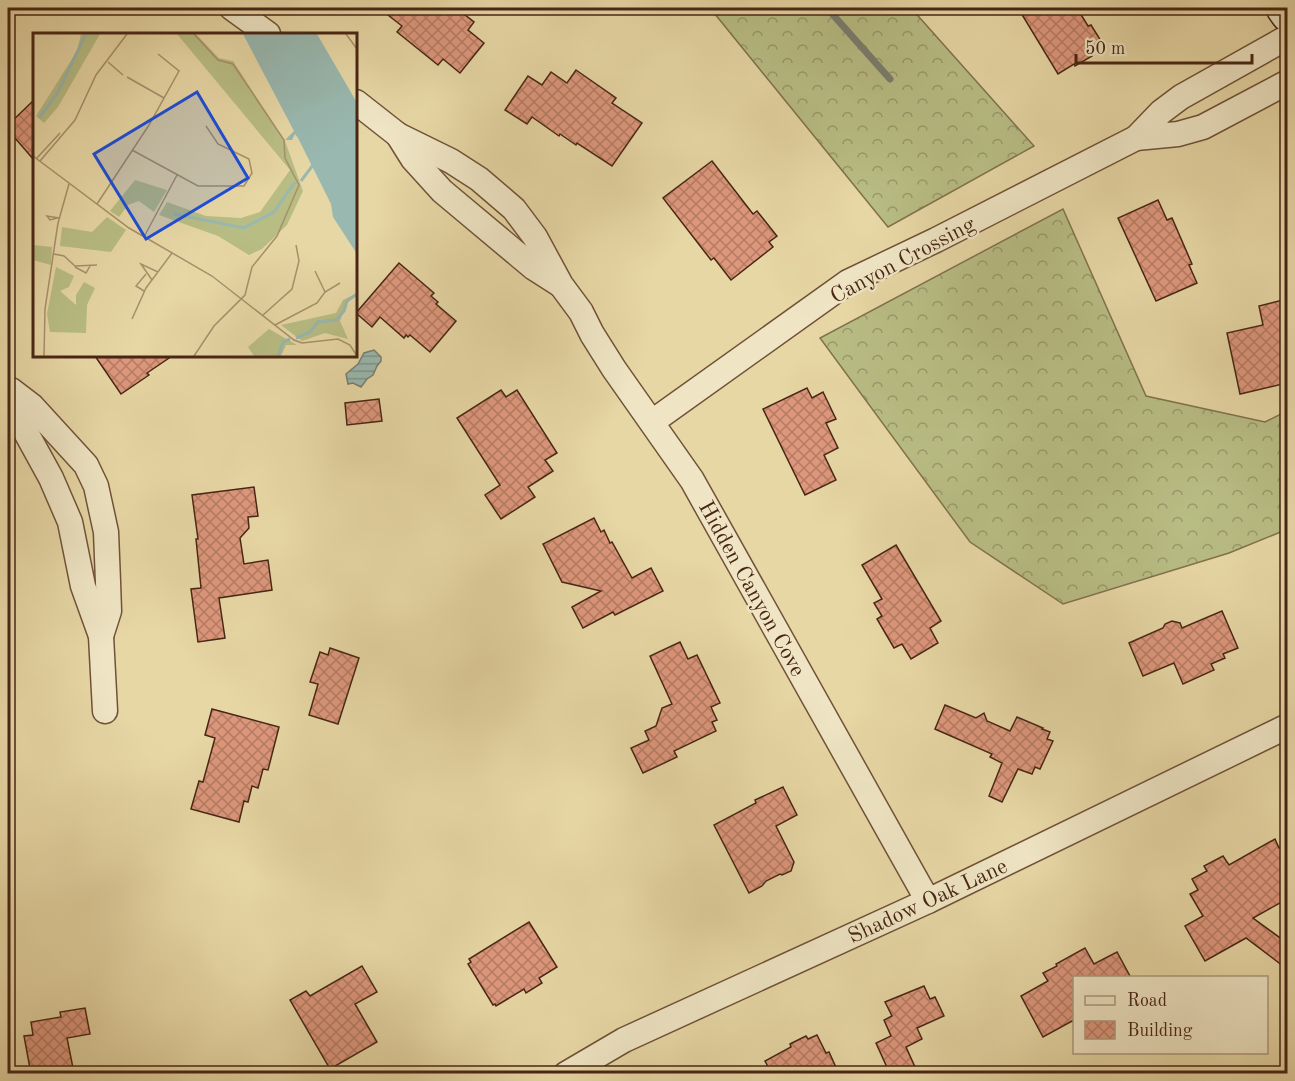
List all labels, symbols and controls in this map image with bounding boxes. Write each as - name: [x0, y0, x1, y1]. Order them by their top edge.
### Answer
- scale bar: [1076, 27, 1252, 65]
- inset map: [33, 33, 357, 357]
- text: 50 m: [1085, 40, 1125, 58]
- street label: Canyon Crossing: [827, 213, 979, 308]
- street label: Hidden Canyon Cove: [694, 498, 809, 680]
- street label: Shadow Oak Lane: [845, 855, 1011, 948]
- legend: [1073, 976, 1268, 1054]
- text: Road: [1127, 992, 1167, 1010]
- text: Building: [1127, 1022, 1193, 1040]

